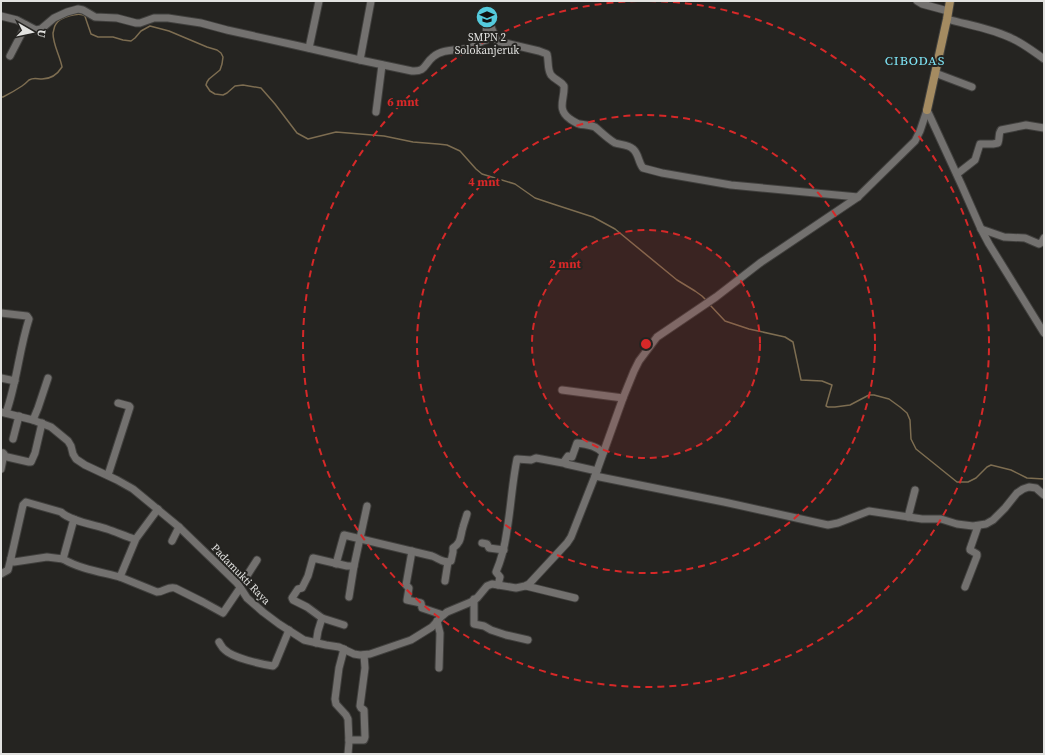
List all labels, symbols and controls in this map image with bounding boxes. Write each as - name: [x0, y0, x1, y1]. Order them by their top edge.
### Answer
- school or university icon: SMPN 2 Solokanjeruk: [474, 4, 500, 30]
- north arrow: [12, 12, 52, 52]
- text: U: [33, 28, 49, 39]
- place label: SMPN 2 Solokanjeruk: [455, 30, 520, 58]
- district label: CIBODAS: [885, 52, 945, 69]
- text: 6 mnt: [387, 94, 419, 110]
- text: 4 mnt: [468, 174, 500, 190]
- text: 2 mnt: [549, 256, 581, 272]
- centre of rings: [639, 337, 653, 351]
- street label: Padamukti Raya: [208, 541, 274, 608]

